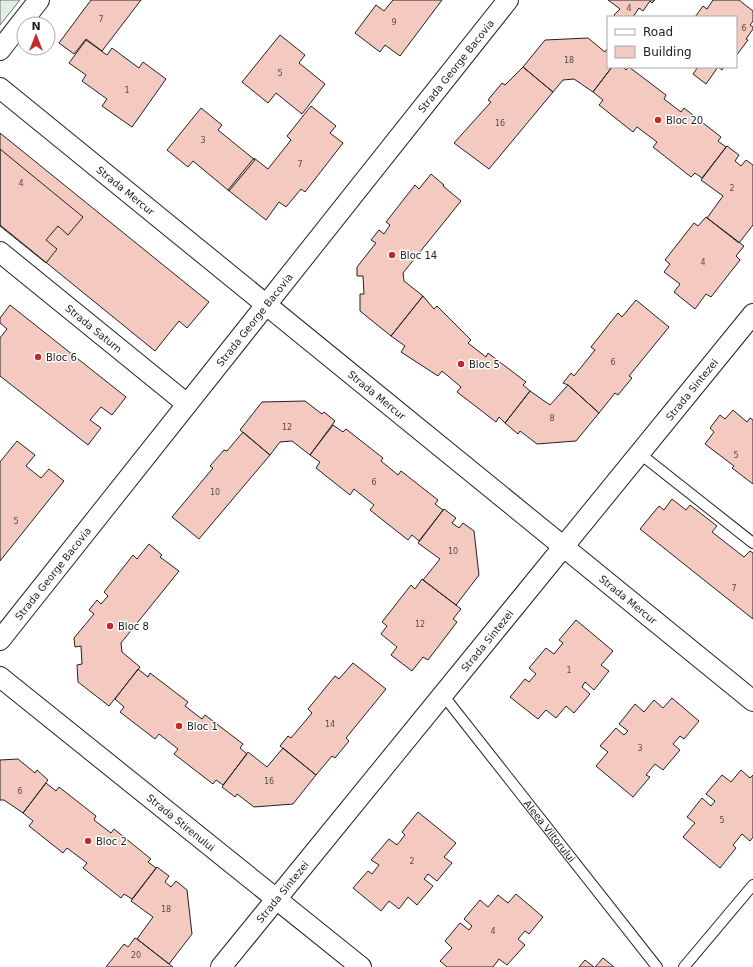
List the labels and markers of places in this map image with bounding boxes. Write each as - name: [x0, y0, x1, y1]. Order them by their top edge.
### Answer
- marker: Bloc 20: [653, 115, 663, 125]
- place label: Bloc 20: [666, 115, 703, 126]
- marker: Bloc 14: [387, 250, 397, 260]
- place label: Bloc 14: [400, 250, 437, 261]
- marker: Bloc 6: [33, 352, 43, 362]
- place label: Bloc 6: [46, 352, 77, 363]
- marker: Bloc 5: [456, 359, 466, 369]
- place label: Bloc 5: [469, 359, 500, 370]
- marker: Bloc 8: [105, 621, 115, 631]
- place label: Bloc 8: [118, 621, 149, 632]
- marker: Bloc 1: [174, 721, 184, 731]
- place label: Bloc 1: [187, 721, 218, 732]
- marker: Bloc 2: [83, 836, 93, 846]
- place label: Bloc 2: [96, 836, 127, 847]

